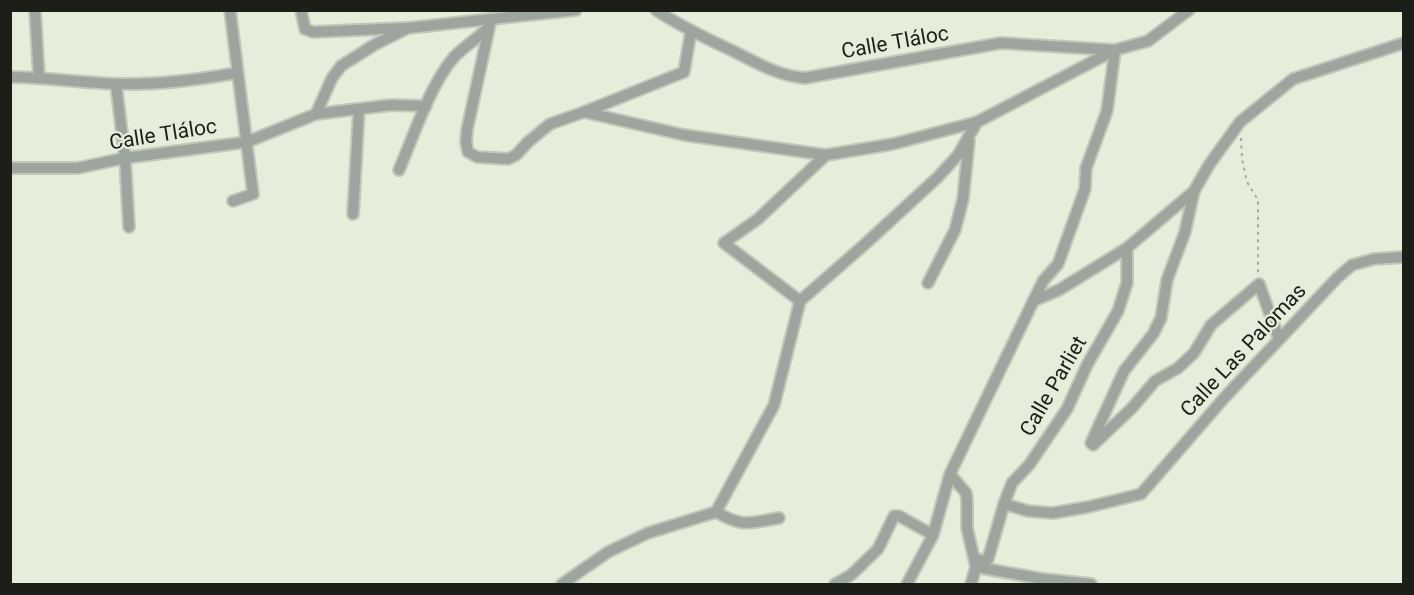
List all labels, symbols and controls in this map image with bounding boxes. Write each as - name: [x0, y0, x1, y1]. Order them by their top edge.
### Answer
- street label: Calle Tláloc: [840, 21, 950, 63]
- street label: Calle Tláloc: [108, 114, 218, 154]
- street label: Calle Las Palomas: [1175, 279, 1311, 421]
- street label: Calle Parliet: [1015, 332, 1091, 440]

